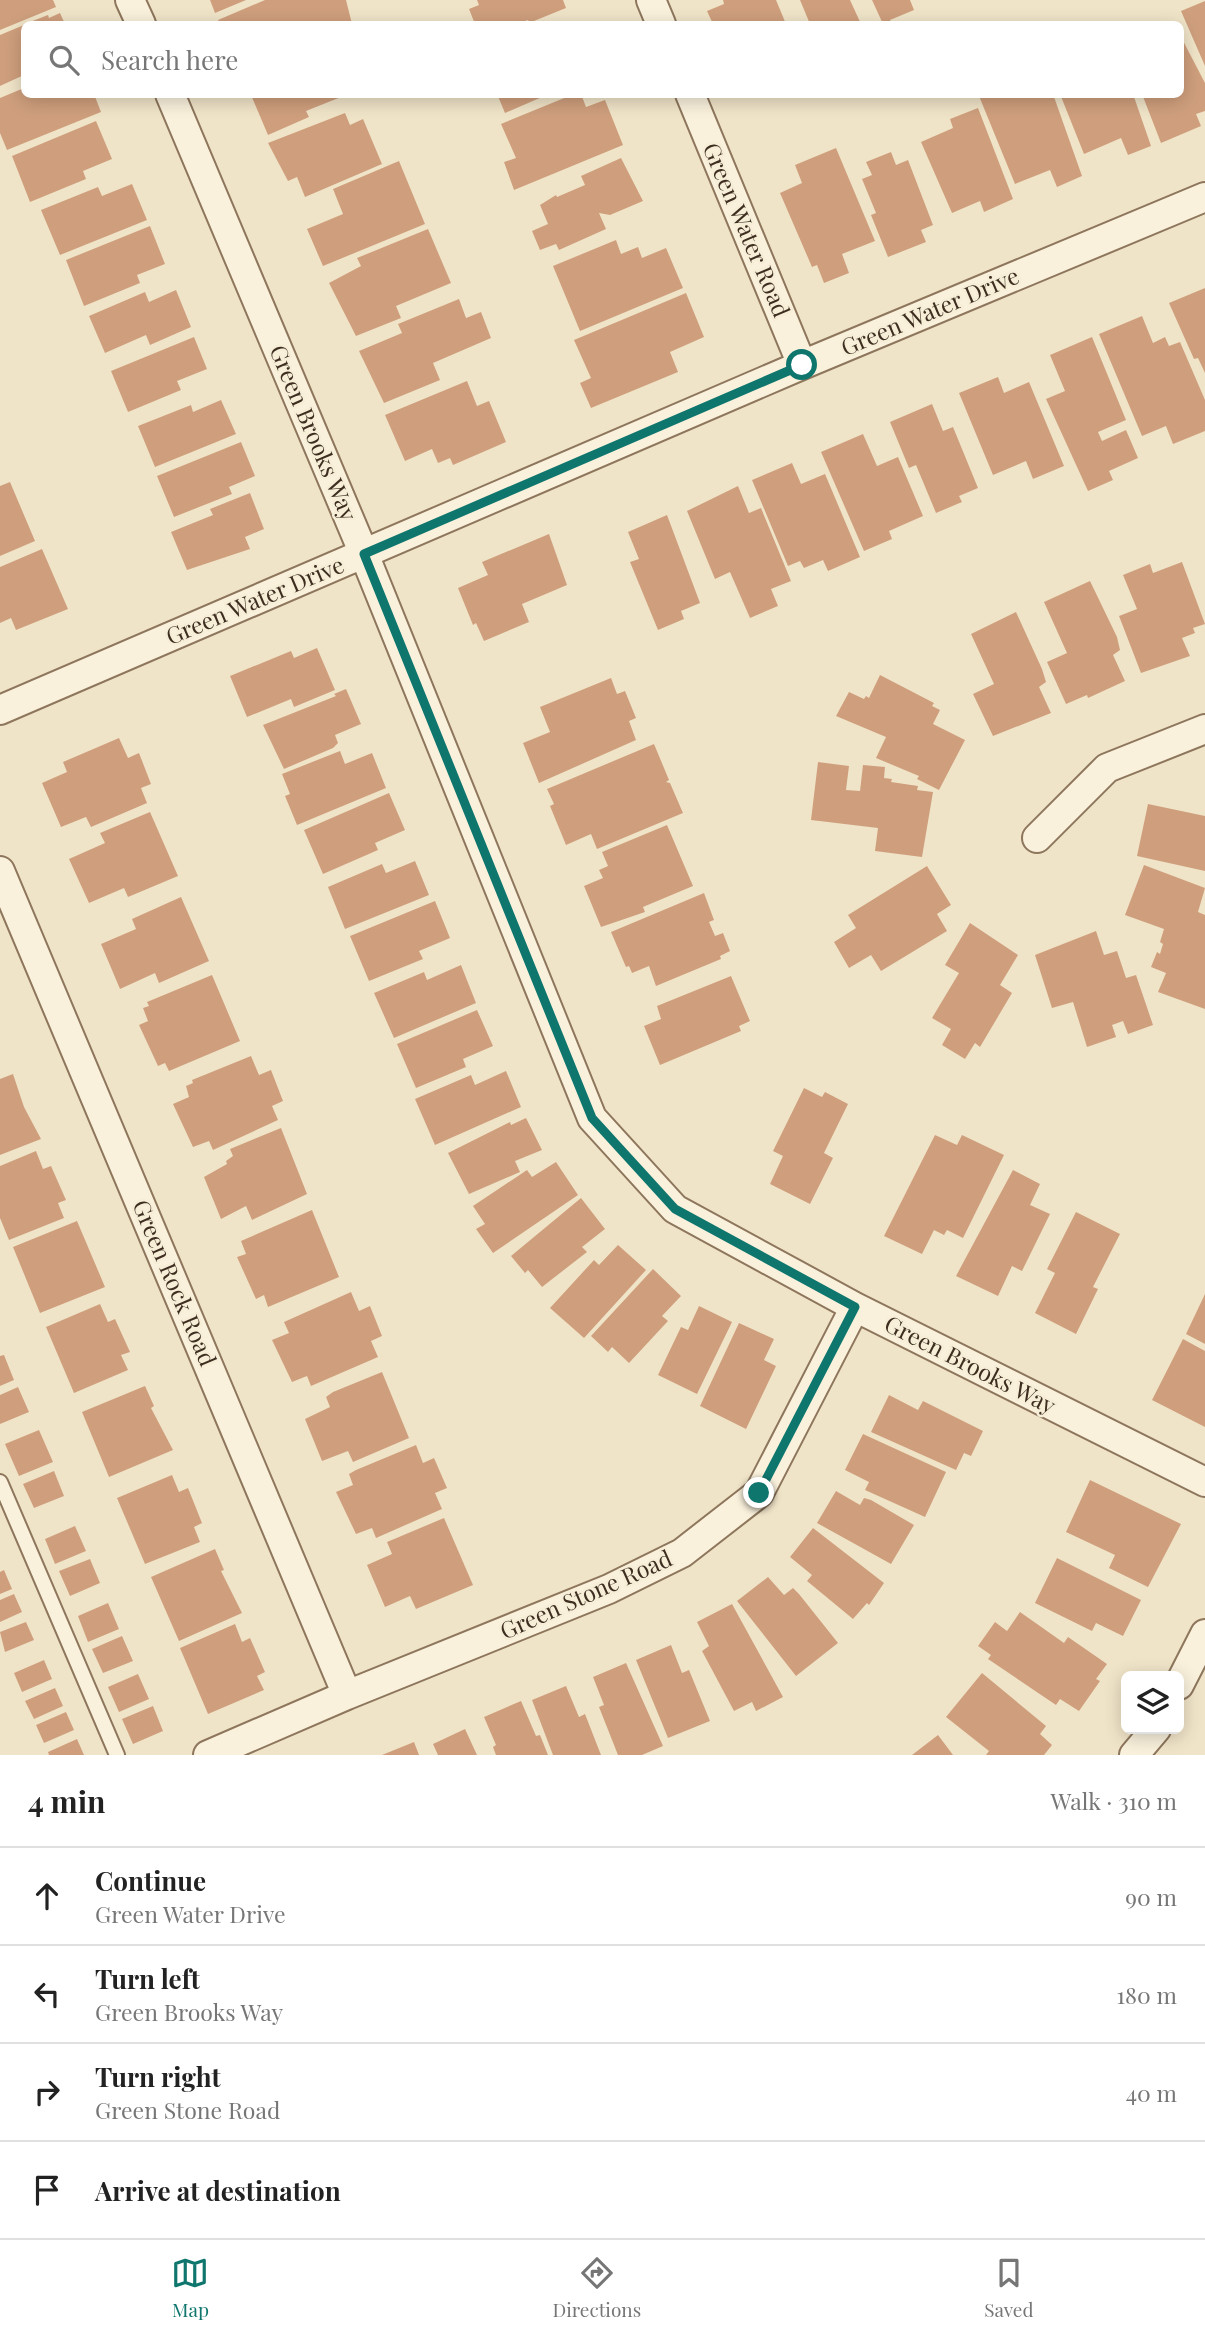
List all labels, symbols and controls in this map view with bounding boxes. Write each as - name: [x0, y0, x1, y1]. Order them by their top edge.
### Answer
- search box: [21, 21, 1184, 98]
- icon: search: [45, 41, 83, 79]
- text: Search here: [101, 42, 238, 77]
- street label: Green Water Road: [697, 137, 798, 321]
- street label: Green Water Drive: [836, 259, 1023, 362]
- street label: Green Brooks Way: [263, 340, 366, 525]
- route start: [786, 349, 817, 380]
- street label: Green Water Drive: [161, 548, 348, 651]
- street label: Green Rock Road: [126, 1195, 224, 1370]
- street label: Green Brooks Way: [880, 1307, 1062, 1420]
- route end: [743, 1477, 774, 1508]
- street label: Green Stone Road: [494, 1542, 676, 1645]
- map controls: [1121, 1671, 1184, 1734]
- button: layers: [1121, 1671, 1184, 1734]
- text: 4 min: [28, 1781, 106, 1821]
- text: Walk · 310 m: [1051, 1785, 1177, 1816]
- text: Continue: [95, 1863, 206, 1898]
- icon: ahead: [28, 1877, 66, 1915]
- text: 90 m: [1125, 1881, 1177, 1912]
- text: Green Water Drive: [95, 1898, 286, 1929]
- text: Turn left: [95, 1961, 200, 1996]
- icon: left: [28, 1975, 66, 2013]
- text: 180 m: [1117, 1979, 1177, 2010]
- text: Green Brooks Way: [95, 1996, 283, 2027]
- text: Turn right: [95, 2059, 221, 2094]
- icon: right: [28, 2073, 66, 2111]
- text: 40 m: [1126, 2077, 1177, 2108]
- text: Green Stone Road: [95, 2094, 280, 2125]
- icon: arrive: [28, 2171, 66, 2209]
- text: Arrive at destination: [95, 2173, 341, 2208]
- tab: Map: [171, 2254, 209, 2322]
- tab: Directions: [552, 2254, 641, 2322]
- tab: Saved: [984, 2254, 1034, 2322]

